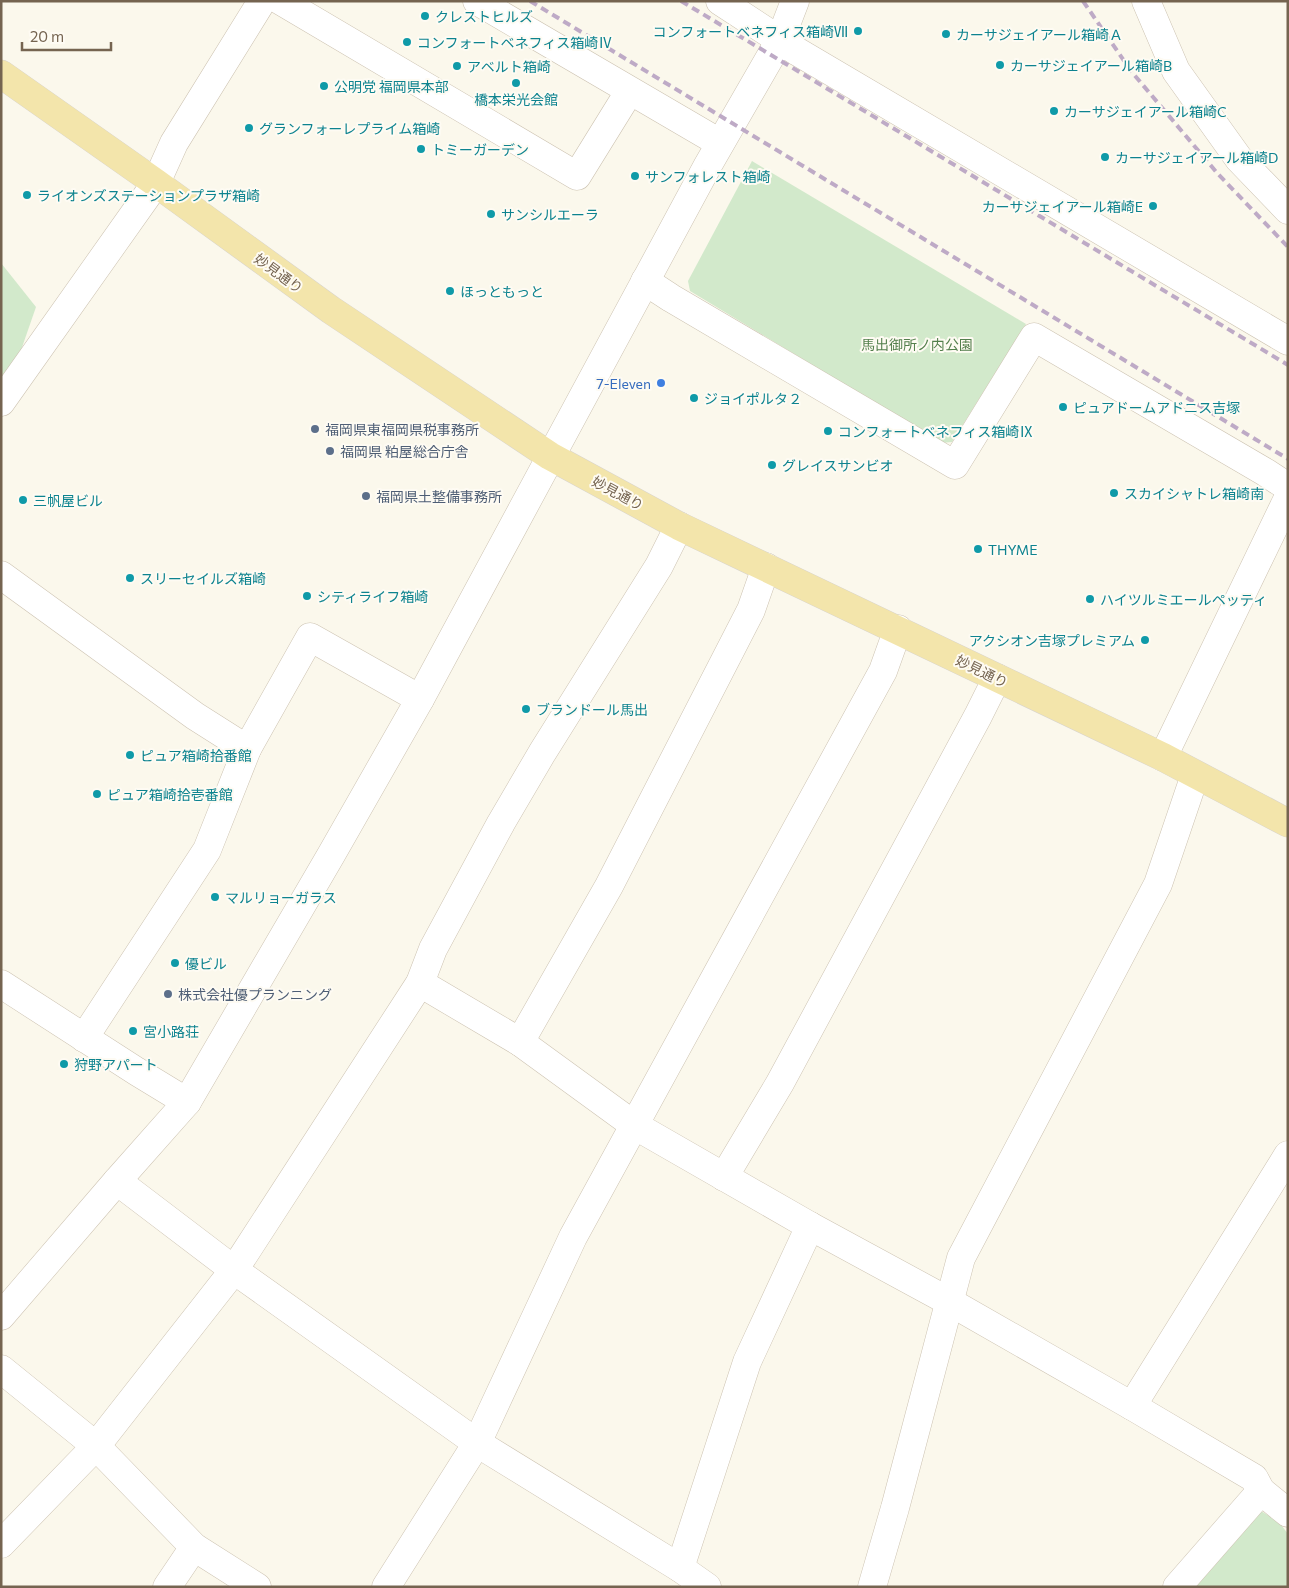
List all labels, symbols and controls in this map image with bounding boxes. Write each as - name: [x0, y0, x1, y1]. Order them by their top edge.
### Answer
- place label: クレストヒルズ: [435, 8, 533, 25]
- marker: クレストヒルズ: [419, 10, 431, 22]
- scale bar: [22, 20, 111, 52]
- place label: コンフォートベネフィス箱崎Ⅶ: [653, 23, 848, 40]
- marker: コンフォートベネフィス箱崎Ⅶ: [852, 25, 864, 37]
- place label: カーサジェイアール箱崎Ａ: [956, 26, 1123, 43]
- text: 20 m: [30, 27, 64, 45]
- marker: カーサジェイアール箱崎Ａ: [940, 28, 952, 40]
- place label: コンフォートベネフィス箱崎Ⅳ: [417, 34, 612, 51]
- marker: コンフォートベネフィス箱崎Ⅳ: [401, 36, 413, 48]
- place label: カーサジェイアール箱崎B: [1010, 57, 1172, 74]
- place label: アベルト箱崎: [467, 58, 551, 75]
- marker: カーサジェイアール箱崎B: [994, 59, 1006, 71]
- marker: アベルト箱崎: [451, 60, 463, 72]
- marker: 橋本栄光会館: [510, 77, 522, 89]
- place label: 公明党 福岡県本部: [334, 78, 449, 95]
- marker: 公明党 福岡県本部: [318, 80, 330, 92]
- place label: 橋本栄光会館: [474, 91, 558, 108]
- place label: カーサジェイアール箱崎C: [1064, 103, 1226, 120]
- marker: カーサジェイアール箱崎C: [1048, 105, 1060, 117]
- place label: グランフォーレプライム箱崎: [259, 120, 440, 137]
- marker: グランフォーレプライム箱崎: [243, 122, 255, 134]
- place label: トミーガーデン: [431, 141, 529, 158]
- marker: トミーガーデン: [415, 143, 427, 155]
- place label: カーサジェイアール箱崎D: [1115, 149, 1278, 166]
- marker: カーサジェイアール箱崎D: [1099, 151, 1111, 163]
- place label: サンフォレスト箱崎: [645, 168, 771, 185]
- marker: サンフォレスト箱崎: [629, 170, 641, 182]
- place label: ライオンズステーションプラザ箱崎: [37, 187, 260, 204]
- marker: ライオンズステーションプラザ箱崎: [21, 189, 33, 201]
- place label: カーサジェイアール箱崎E: [982, 198, 1143, 215]
- marker: カーサジェイアール箱崎E: [1147, 200, 1159, 212]
- place label: サンシルエーラ: [501, 206, 599, 223]
- marker: サンシルエーラ: [485, 208, 497, 220]
- street label: 妙見通り: [251, 250, 307, 296]
- place label: ほっともっと: [460, 283, 544, 300]
- marker: ほっともっと: [444, 285, 456, 297]
- park label: 馬出御所ノ内公園: [861, 336, 973, 353]
- place label: 7-Eleven: [596, 375, 651, 392]
- marker: 7-Eleven: [655, 377, 667, 389]
- place label: ジョイポルタ２: [704, 390, 802, 407]
- marker: ジョイポルタ２: [688, 392, 700, 404]
- place label: ピュアドームアドニス吉塚: [1073, 399, 1240, 416]
- marker: ピュアドームアドニス吉塚: [1057, 401, 1069, 413]
- place label: 福岡県東福岡県税事務所: [325, 421, 479, 438]
- marker: 福岡県東福岡県税事務所: [309, 423, 321, 435]
- place label: コンフォートベネフィス箱崎Ⅸ: [838, 423, 1033, 440]
- marker: コンフォートベネフィス箱崎Ⅸ: [822, 425, 834, 437]
- place label: 福岡県 粕屋総合庁舎: [340, 443, 469, 460]
- marker: 福岡県 粕屋総合庁舎: [324, 445, 336, 457]
- place label: グレイスサンビオ: [782, 457, 894, 474]
- marker: グレイスサンビオ: [766, 459, 778, 471]
- street label: 妙見通り: [589, 472, 647, 514]
- place label: スカイシャトレ箱崎南: [1124, 485, 1264, 502]
- marker: スカイシャトレ箱崎南: [1108, 487, 1120, 499]
- place label: 福岡県土整備事務所: [376, 488, 502, 505]
- marker: 福岡県土整備事務所: [360, 490, 372, 502]
- place label: 三帆屋ビル: [33, 492, 103, 509]
- marker: 三帆屋ビル: [17, 494, 29, 506]
- place label: THYME: [988, 541, 1038, 558]
- marker: THYME: [972, 543, 984, 555]
- place label: スリーセイルズ箱崎: [140, 570, 266, 587]
- marker: スリーセイルズ箱崎: [124, 572, 136, 584]
- place label: シティライフ箱崎: [317, 588, 428, 605]
- marker: シティライフ箱崎: [301, 590, 313, 602]
- place label: ハイツルミエールペッティ: [1100, 591, 1267, 608]
- marker: ハイツルミエールペッティ: [1084, 593, 1096, 605]
- place label: アクシオン吉塚プレミアム: [969, 632, 1135, 649]
- marker: アクシオン吉塚プレミアム: [1139, 634, 1151, 646]
- street label: 妙見通り: [953, 651, 1011, 691]
- place label: ブランドール馬出: [536, 701, 648, 718]
- marker: ブランドール馬出: [520, 703, 532, 715]
- place label: ピュア箱崎拾番館: [140, 747, 252, 764]
- marker: ピュア箱崎拾番館: [124, 749, 136, 761]
- place label: ピュア箱崎拾壱番館: [107, 786, 233, 803]
- marker: ピュア箱崎拾壱番館: [91, 788, 103, 800]
- place label: マルリョーガラス: [225, 889, 337, 906]
- marker: マルリョーガラス: [209, 891, 221, 903]
- place label: 優ビル: [185, 955, 227, 972]
- marker: 優ビル: [169, 957, 181, 969]
- place label: 株式会社優プランニング: [178, 986, 332, 1003]
- marker: 株式会社優プランニング: [162, 988, 174, 1000]
- place label: 宮小路荘: [143, 1023, 199, 1040]
- marker: 宮小路荘: [127, 1025, 139, 1037]
- place label: 狩野アパート: [74, 1056, 158, 1073]
- marker: 狩野アパート: [58, 1058, 70, 1070]

